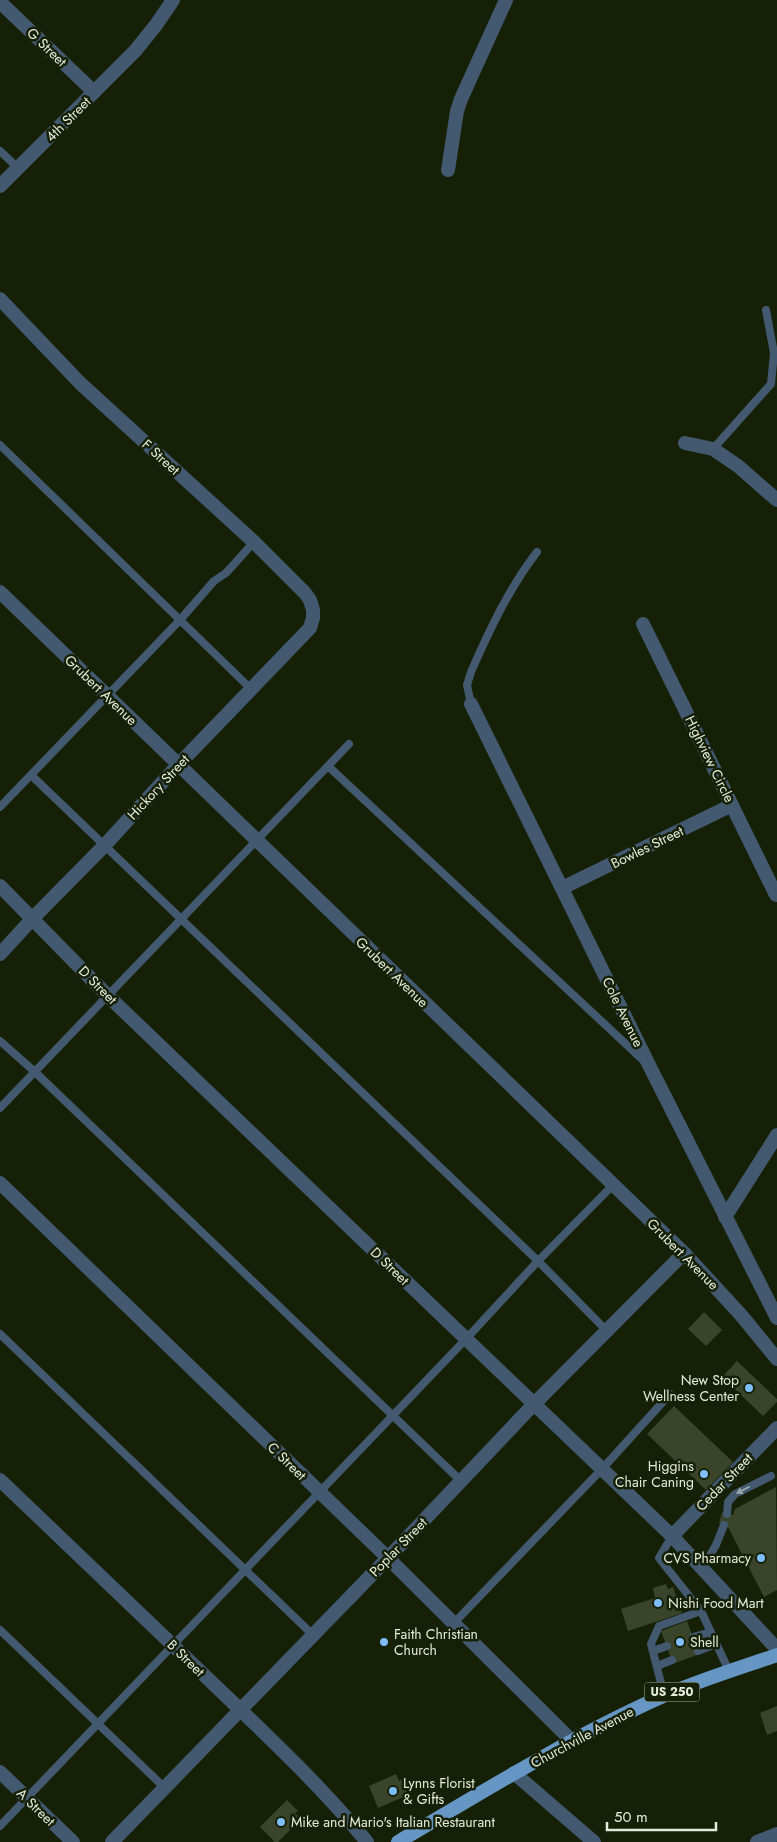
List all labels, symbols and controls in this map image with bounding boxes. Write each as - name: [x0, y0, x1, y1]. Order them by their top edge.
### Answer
- street label: G Street: [23, 23, 72, 71]
- street label: 4th Street: [41, 92, 95, 146]
- street label: F Street: [138, 435, 185, 480]
- street label: Grubert Avenue: [60, 650, 142, 730]
- street label: Highview Circle: [680, 712, 740, 806]
- street label: Hickory Street: [122, 749, 194, 824]
- street label: Bowles Street: [607, 821, 687, 873]
- street label: Grubert Avenue: [351, 932, 433, 1012]
- street label: D Street: [74, 961, 122, 1009]
- street label: Cole Avenue: [597, 974, 649, 1050]
- street label: Grubert Avenue: [643, 1214, 723, 1294]
- street label: D Street: [366, 1242, 414, 1290]
- place label: New Stop Wellness Center: [643, 1370, 739, 1406]
- marker: New Stop Wellness Center: [743, 1382, 755, 1394]
- street label: C Street: [263, 1437, 311, 1485]
- street label: Cedar Street: [691, 1448, 757, 1516]
- place label: Higgins Chair Caning: [615, 1456, 694, 1492]
- marker: Higgins Chair Caning: [698, 1468, 710, 1480]
- one-way arrow: [735, 1486, 750, 1494]
- street label: Poplar Street: [365, 1513, 432, 1581]
- place label: CVS Pharmacy: [663, 1548, 752, 1568]
- marker: CVS Pharmacy: [755, 1552, 767, 1564]
- place label: Nishi Food Mart: [668, 1593, 764, 1613]
- marker: Nishi Food Mart: [652, 1597, 664, 1609]
- place label: Faith Christian Church: [394, 1624, 478, 1660]
- place label: Shell: [690, 1632, 719, 1652]
- street label: B Street: [163, 1635, 210, 1681]
- marker: Faith Christian Church: [378, 1636, 390, 1648]
- marker: Shell: [674, 1636, 686, 1648]
- road number: US 250: [644, 1682, 700, 1701]
- street label: Churchville Avenue: [527, 1701, 637, 1773]
- place label: Lynns Florist & Gifts: [403, 1773, 475, 1809]
- street label: A Street: [12, 1784, 60, 1831]
- marker: Lynns Florist & Gifts: [387, 1785, 399, 1797]
- scale bar: [607, 1800, 716, 1832]
- text: 50 m: [614, 1806, 648, 1828]
- place label: Mike and Mario's Italian Restaurant: [291, 1812, 495, 1832]
- marker: Mike and Mario's Italian Restaurant: [275, 1816, 287, 1828]

